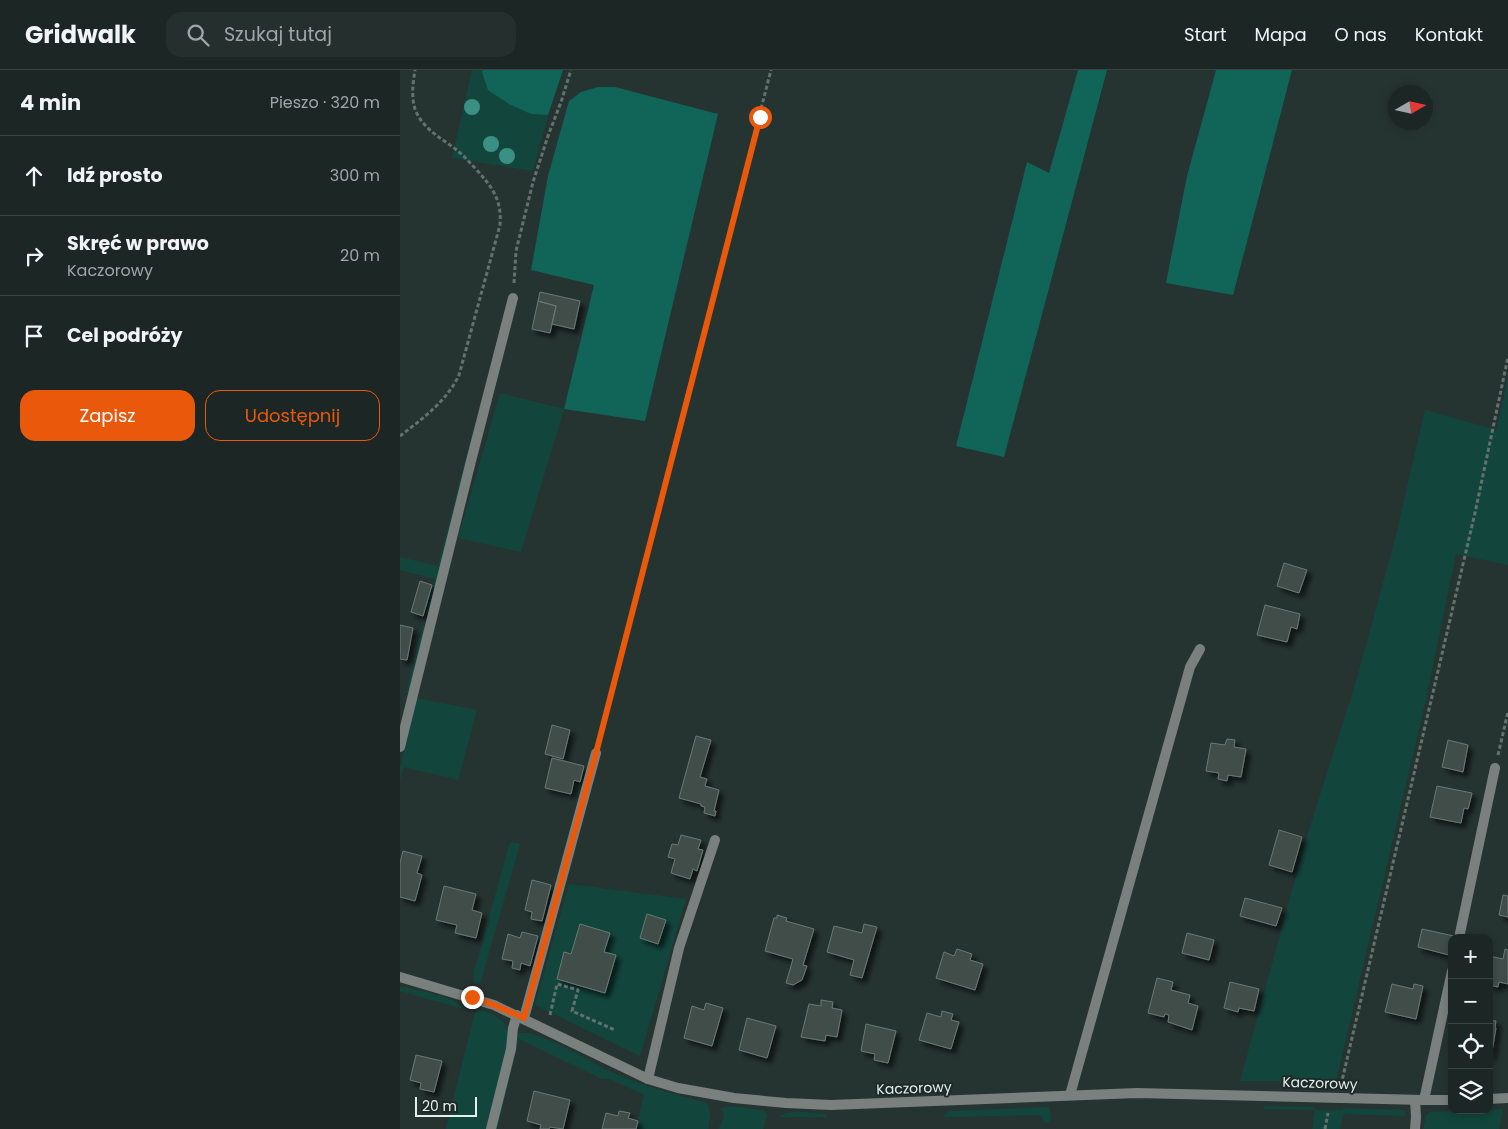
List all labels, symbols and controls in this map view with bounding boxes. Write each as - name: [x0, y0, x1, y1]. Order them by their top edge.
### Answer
- search box: [166, 12, 516, 57]
- text: Gridwalk: [25, 18, 136, 51]
- icon: search: [184, 21, 212, 49]
- text: Szukaj tutaj: [224, 21, 332, 48]
- text: Start: [1184, 22, 1227, 47]
- text: Mapa: [1255, 22, 1307, 47]
- text: O nas: [1335, 22, 1387, 47]
- text: Kontakt: [1415, 22, 1483, 47]
- north arrow: [1388, 85, 1433, 130]
- text: 4 min: [20, 88, 81, 117]
- text: Pieszo · 320 m: [270, 91, 380, 114]
- route start: [749, 106, 772, 129]
- icon: ahead: [20, 162, 48, 190]
- text: Idź prosto: [67, 162, 163, 189]
- text: 300 m: [330, 164, 380, 187]
- text: Skręć w prawo: [67, 230, 209, 257]
- icon: right: [20, 242, 48, 270]
- text: 20 m: [340, 244, 380, 267]
- text: Kaczorowy: [67, 259, 153, 282]
- icon: arrive: [20, 322, 48, 350]
- text: Cel podróży: [67, 322, 182, 349]
- button: Zapisz: [20, 390, 195, 441]
- button: Udostępnij: [205, 390, 380, 441]
- map controls: [1448, 934, 1493, 1114]
- button: +: [1448, 934, 1493, 979]
- button: −: [1448, 979, 1493, 1024]
- route end: [461, 986, 484, 1009]
- button: locate: [1448, 1024, 1493, 1069]
- button: layers: [1448, 1069, 1493, 1114]
- street label: Kaczorowy: [1282, 1072, 1358, 1094]
- street label: Kaczorowy: [876, 1077, 952, 1099]
- scale bar: [415, 1094, 478, 1117]
- text: 20 m: [422, 1096, 457, 1116]

